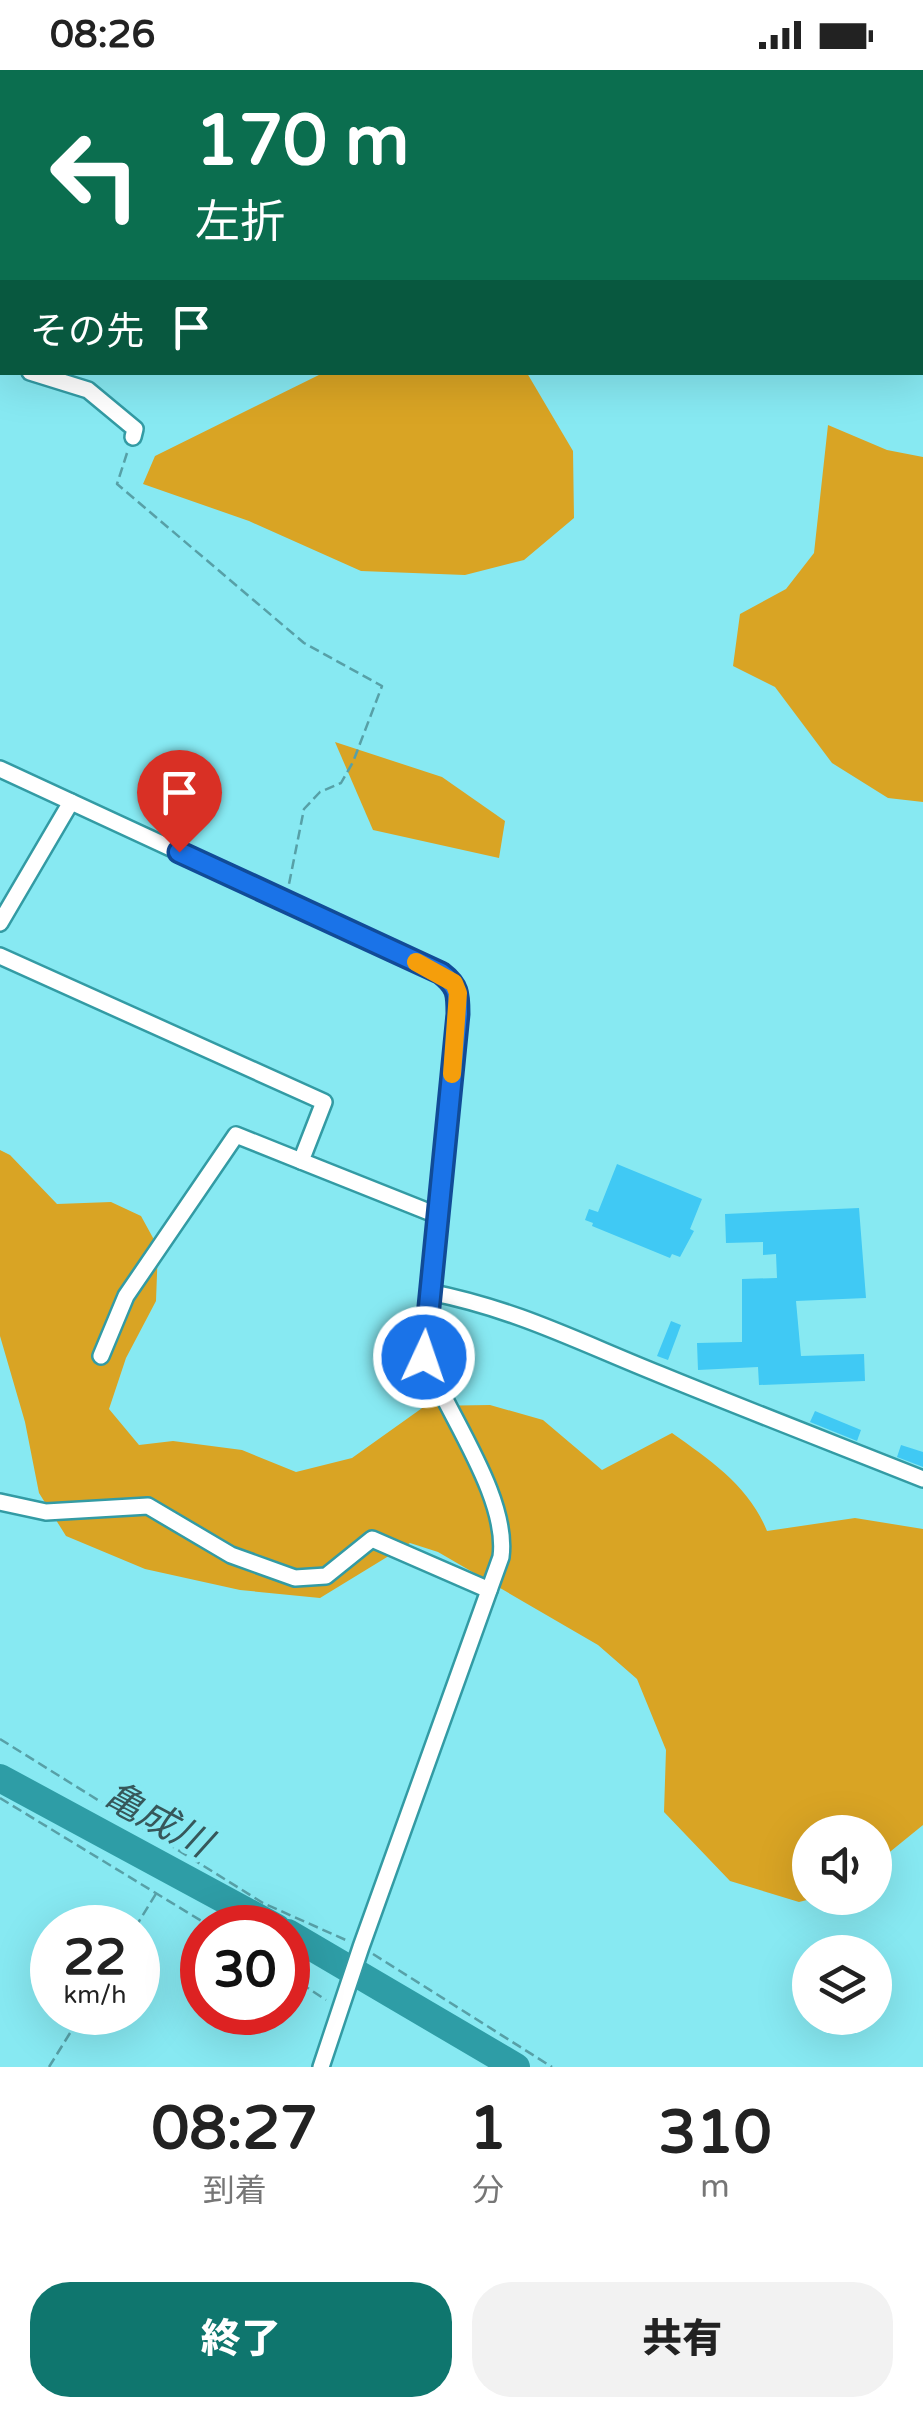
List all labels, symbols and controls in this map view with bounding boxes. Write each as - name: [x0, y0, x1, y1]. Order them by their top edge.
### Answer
- text: 08:26: [50, 12, 155, 58]
- text: 170 m: [195, 100, 409, 184]
- icon: left: [30, 110, 160, 240]
- text: 左折: [195, 196, 285, 250]
- icon: arrive: [164, 300, 219, 355]
- text: その先: [30, 309, 144, 355]
- pin: [137, 750, 222, 853]
- icon: arrive: [152, 765, 207, 820]
- position arrow: [372, 1305, 476, 1409]
- water label: 亀成川: [96, 1773, 222, 1869]
- map controls: [792, 1815, 892, 2035]
- button: sound: [792, 1815, 892, 1915]
- speed limit sign: 30: [180, 1905, 310, 2035]
- text: 22: [64, 1928, 126, 1988]
- button: layers: [792, 1935, 892, 2035]
- text: km/h: [64, 1980, 126, 2010]
- text: 08:27: [151, 2093, 318, 2165]
- text: 1: [469, 2093, 507, 2165]
- text: 310: [658, 2097, 772, 2169]
- text: m: [700, 2168, 730, 2206]
- text: 到着: [203, 2172, 267, 2210]
- text: 分: [472, 2172, 504, 2210]
- button: 終了: [30, 2282, 452, 2397]
- button: 共有: [472, 2282, 893, 2397]

